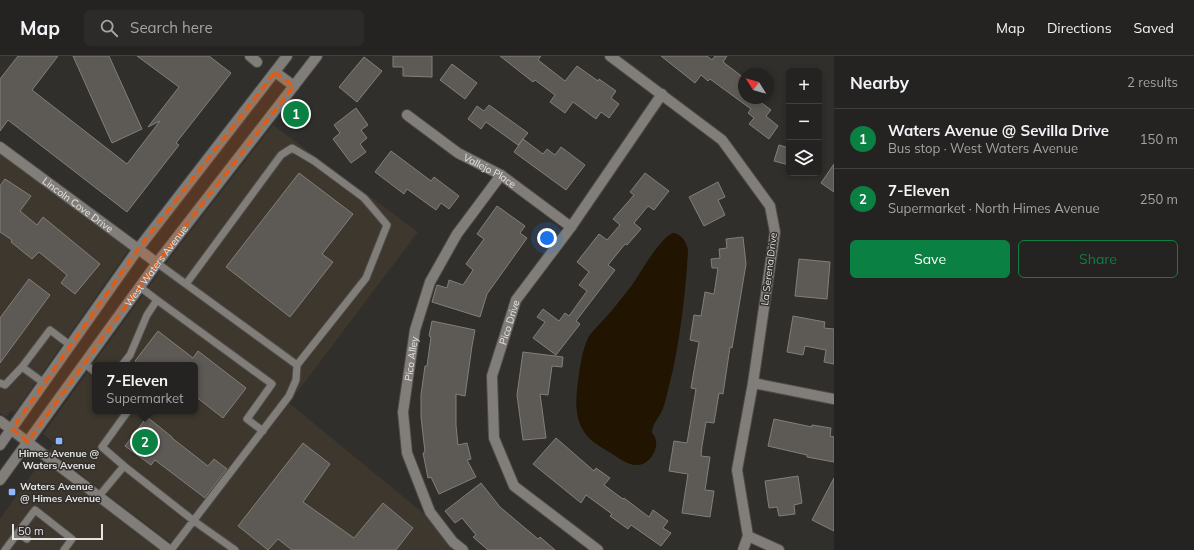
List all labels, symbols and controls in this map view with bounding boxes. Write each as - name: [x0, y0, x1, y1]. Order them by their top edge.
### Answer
- search box: [84, 10, 364, 46]
- text: Map: [20, 16, 60, 40]
- icon: search: [98, 17, 120, 39]
- text: Search here: [130, 18, 213, 37]
- text: Map: [996, 19, 1025, 37]
- text: Directions: [1047, 19, 1112, 37]
- text: Saved: [1134, 19, 1174, 37]
- north arrow: [738, 68, 774, 104]
- map controls: [786, 68, 822, 176]
- button: +: [786, 68, 822, 104]
- text: Nearby: [850, 72, 909, 93]
- text: 2 results: [1127, 74, 1178, 90]
- pin: 1: [283, 99, 309, 129]
- button: −: [786, 104, 822, 140]
- text: Waters Avenue @ Sevilla Drive: [888, 121, 1109, 140]
- text: 1: [859, 131, 867, 147]
- text: 150 m: [1140, 131, 1178, 147]
- button: layers: [786, 140, 822, 176]
- text: Bus stop · West Waters Avenue: [888, 140, 1078, 156]
- street label: Vallejo Place: [461, 150, 519, 191]
- street label: Lincoln Cove Drive: [40, 174, 116, 235]
- text: 7-Eleven: [888, 181, 950, 200]
- text: 2: [859, 191, 867, 207]
- text: 250 m: [1140, 191, 1178, 207]
- text: Supermarket · North Himes Avenue: [888, 200, 1099, 216]
- street label: West Waters Avenue: [121, 222, 191, 309]
- your location: [537, 228, 557, 248]
- street label: La Serena Drive: [758, 232, 780, 306]
- button: Save: [850, 240, 1010, 278]
- button: Share: [1018, 240, 1178, 278]
- street label: Pico Drive: [496, 298, 522, 346]
- street label: Pico Alley: [401, 335, 421, 382]
- popup: [92, 362, 198, 414]
- text: 7-Eleven: [106, 371, 168, 390]
- text: Supermarket: [106, 390, 184, 406]
- pin: 2: [132, 427, 158, 457]
- marker: Himes Avenue @ Waters Avenue: [54, 436, 64, 446]
- place label: Himes Avenue @ Waters Avenue: [19, 447, 100, 472]
- place label: Waters Avenue @ Himes Avenue: [20, 480, 101, 505]
- marker: Waters Avenue @ Himes Avenue: [7, 487, 17, 497]
- scale bar: [12, 522, 103, 541]
- text: 50 m: [18, 524, 44, 538]

